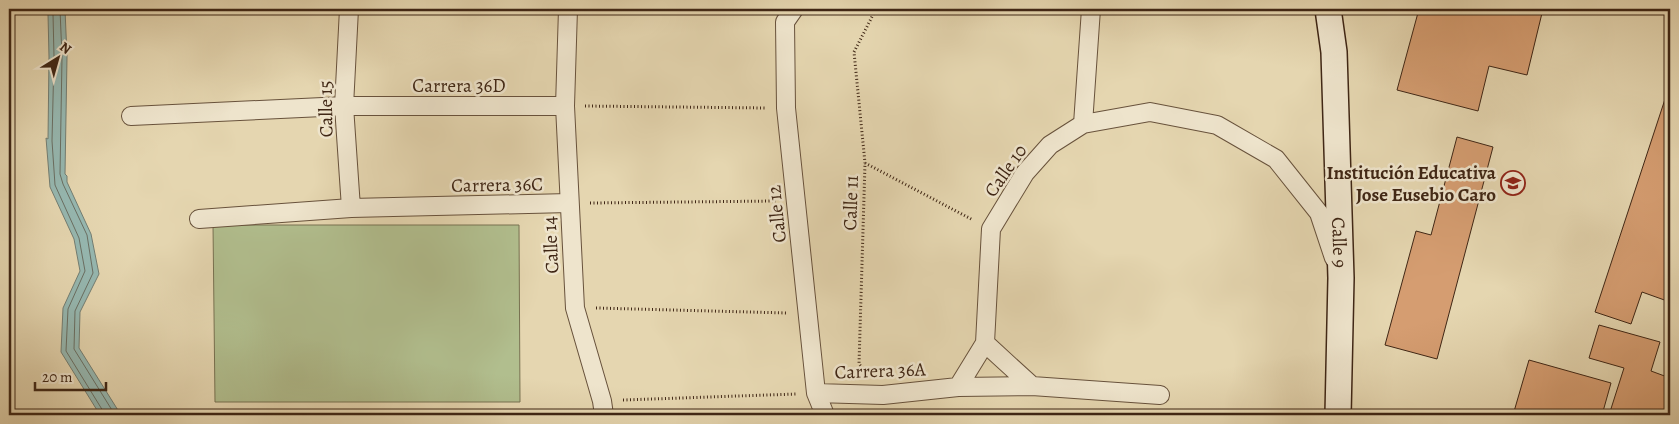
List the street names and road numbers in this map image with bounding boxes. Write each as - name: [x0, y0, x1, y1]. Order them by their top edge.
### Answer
- street label: Carrera 36D: [412, 73, 506, 99]
- street label: Calle 15: [313, 80, 339, 138]
- street label: Calle 10: [978, 139, 1033, 202]
- street label: Carrera 36C: [451, 171, 543, 199]
- street label: Calle 11: [837, 174, 865, 231]
- street label: Calle 12: [761, 184, 793, 244]
- street label: Calle 14: [536, 215, 565, 274]
- street label: Calle 9: [1325, 217, 1353, 268]
- street label: Carrera 36A: [834, 356, 927, 386]

